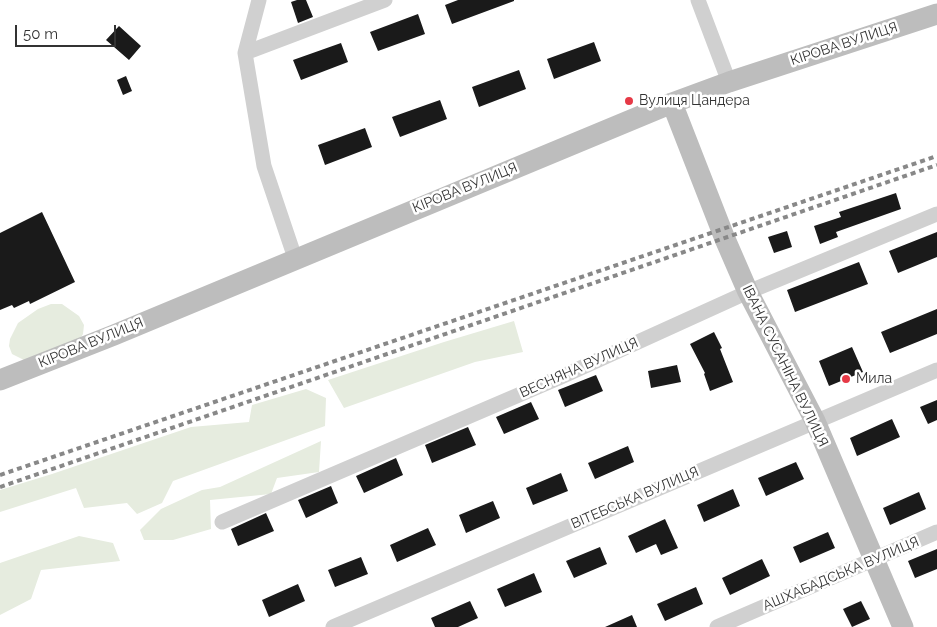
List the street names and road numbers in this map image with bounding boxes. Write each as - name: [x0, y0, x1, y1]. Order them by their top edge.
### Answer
- street label: КІРОВА ВУЛИЦЯ: [788, 19, 900, 69]
- street label: КІРОВА ВУЛИЦЯ: [410, 159, 520, 217]
- street label: ІВАНА СУСАНІНА ВУЛИЦЯ: [739, 282, 831, 450]
- street label: КІРОВА ВУЛИЦЯ: [36, 314, 146, 372]
- street label: ВЕСНЯНА ВУЛИЦЯ: [517, 334, 641, 402]
- street label: ВІТЕБСЬКА ВУЛИЦЯ: [569, 464, 701, 532]
- street label: АШХАБАДСЬКА ВУЛИЦЯ: [760, 533, 922, 615]

